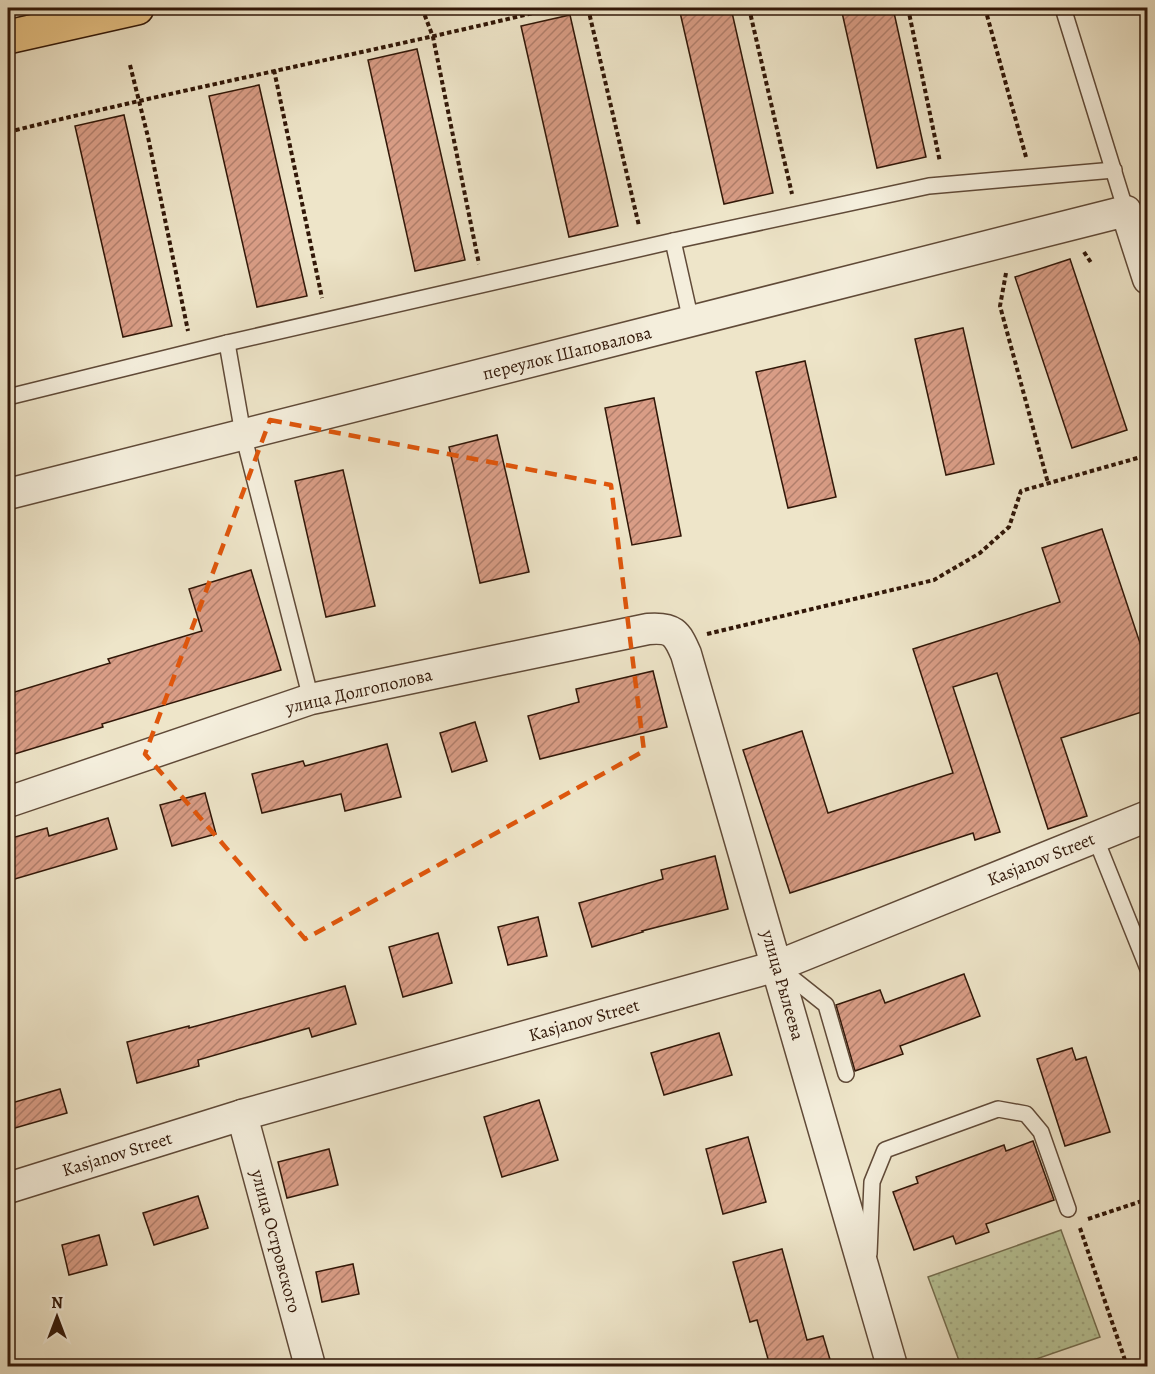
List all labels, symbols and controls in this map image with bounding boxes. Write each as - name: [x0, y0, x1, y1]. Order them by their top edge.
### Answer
- street label: переулок Шаповалова: [480, 320, 655, 386]
- street label: улица Долгополова: [282, 662, 435, 720]
- street label: Kasjanov Street: [984, 826, 1098, 891]
- street label: улица Рылеева: [756, 926, 810, 1044]
- street label: Kasjanov Street: [526, 993, 642, 1047]
- street label: Kasjanov Street: [59, 1126, 175, 1182]
- street label: улица Островского: [245, 1166, 307, 1315]
- north arrow: [27, 1287, 87, 1347]
- text: N: [51, 1292, 63, 1314]

